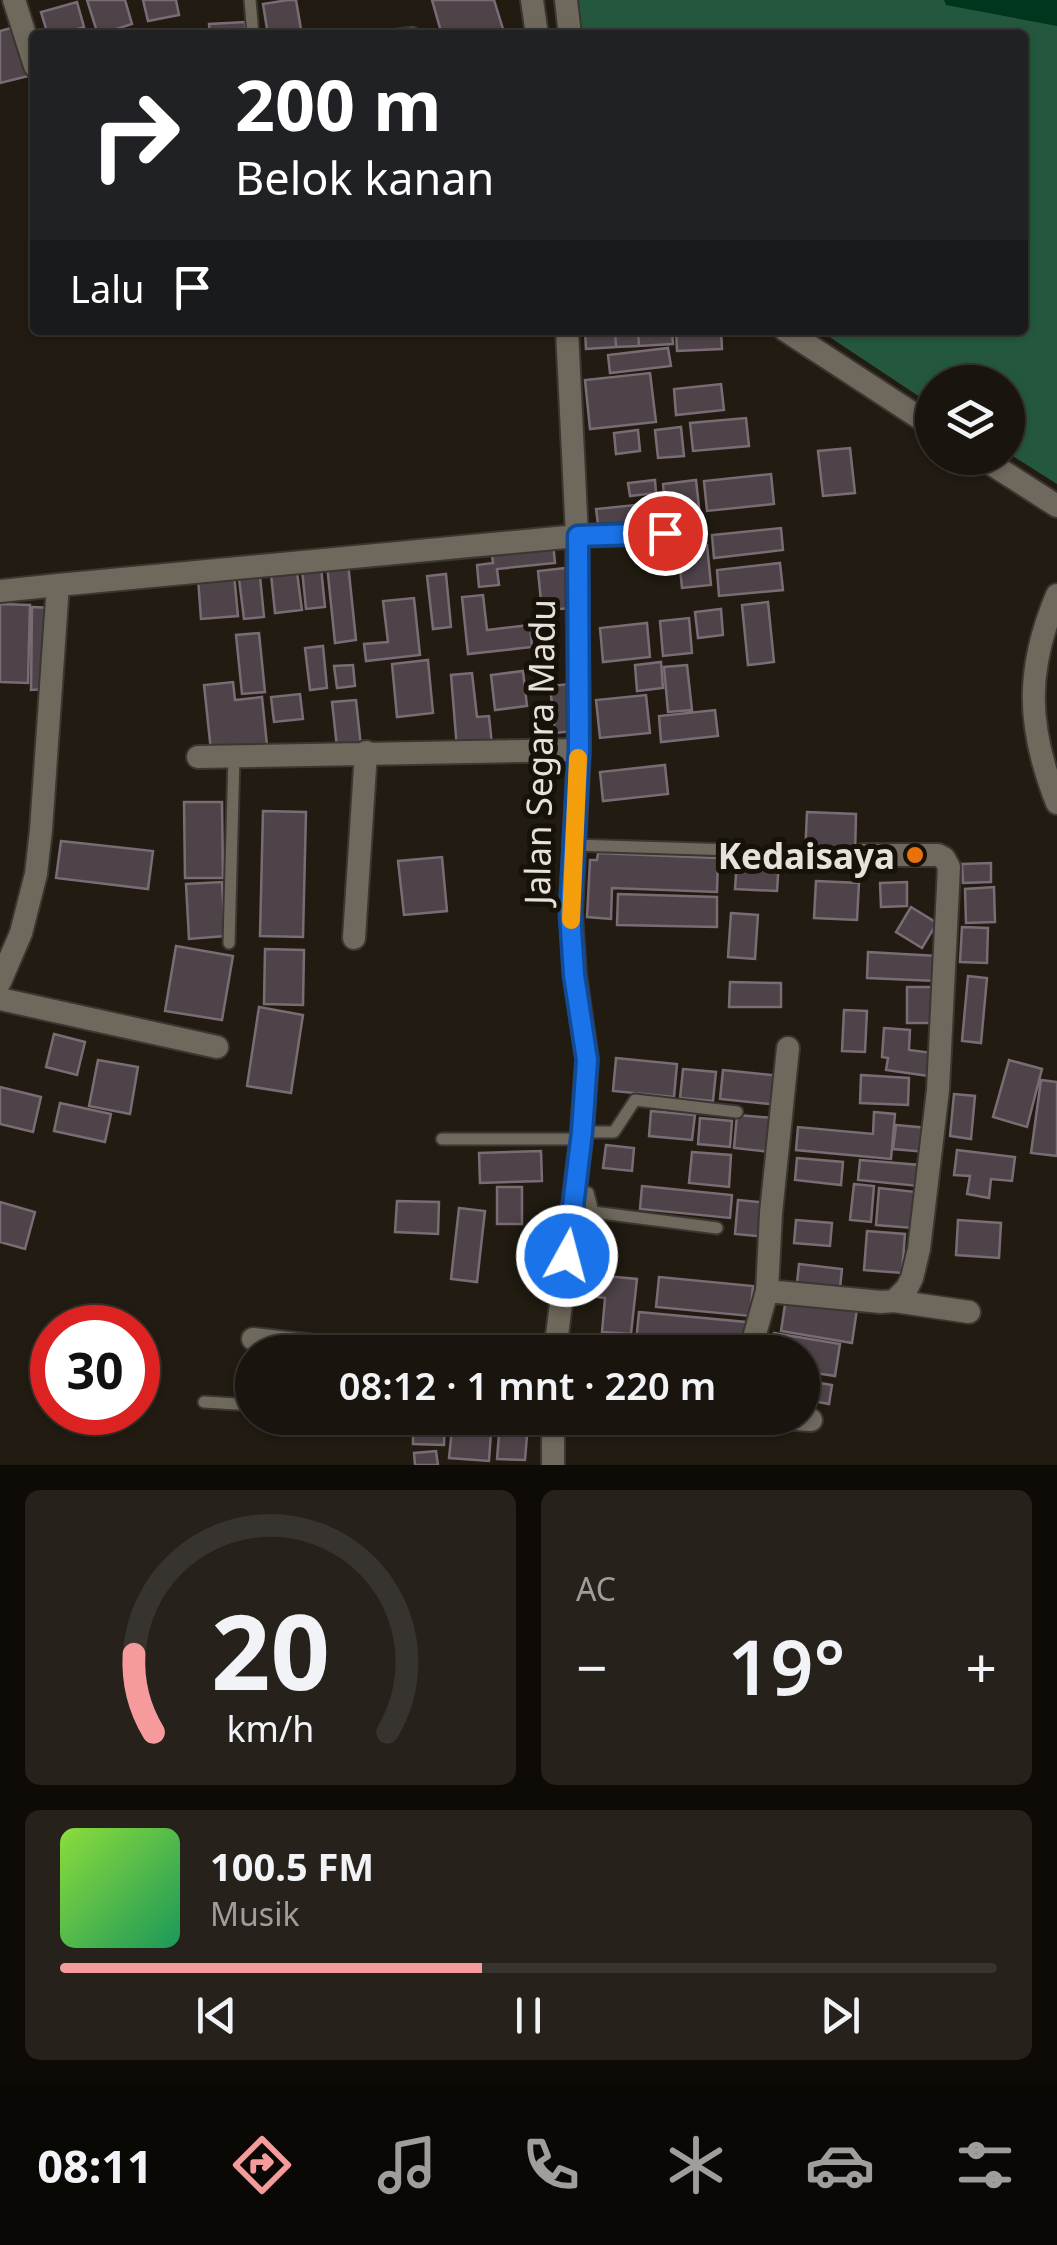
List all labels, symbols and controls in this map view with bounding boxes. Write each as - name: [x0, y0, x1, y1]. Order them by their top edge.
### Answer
- text: 200 m: [235, 56, 442, 152]
- icon: right: [70, 70, 200, 200]
- text: Belok kanan: [235, 147, 494, 208]
- icon: arrive: [165, 260, 220, 315]
- text: Lalu: [70, 262, 145, 314]
- map controls: [915, 365, 1025, 475]
- button: layers: [915, 365, 1025, 475]
- pin: [623, 491, 708, 576]
- icon: arrive: [638, 506, 693, 561]
- street label: Jalan Segara Madu: [513, 599, 565, 908]
- place label: Kedaisaya: [718, 832, 895, 879]
- marker: Kedaisaya: [904, 844, 926, 866]
- position arrow: [515, 1204, 619, 1308]
- speed limit sign: 30: [30, 1305, 160, 1435]
- text: 08:12 · 1 mnt · 220 m: [339, 1359, 716, 1411]
- text: AC: [576, 1567, 616, 1610]
- text: 20: [211, 1579, 330, 1720]
- text: 19°: [728, 1615, 845, 1717]
- text: −: [576, 1629, 607, 1704]
- text: +: [966, 1629, 997, 1704]
- text: km/h: [227, 1704, 314, 1752]
- text: 100.5 FM: [210, 1840, 374, 1892]
- text: Musik: [210, 1892, 299, 1935]
- icon: previous: [189, 1988, 244, 2043]
- icon: pause: [501, 1988, 556, 2043]
- icon: next: [813, 1988, 868, 2043]
- icon: directions: [227, 2130, 297, 2200]
- icon: music: [372, 2130, 442, 2200]
- icon: phone: [516, 2130, 586, 2200]
- icon: climate: [661, 2130, 731, 2200]
- icon: car: [805, 2130, 875, 2200]
- icon: filters: [950, 2130, 1020, 2200]
- text: 08:11: [37, 2135, 153, 2196]

